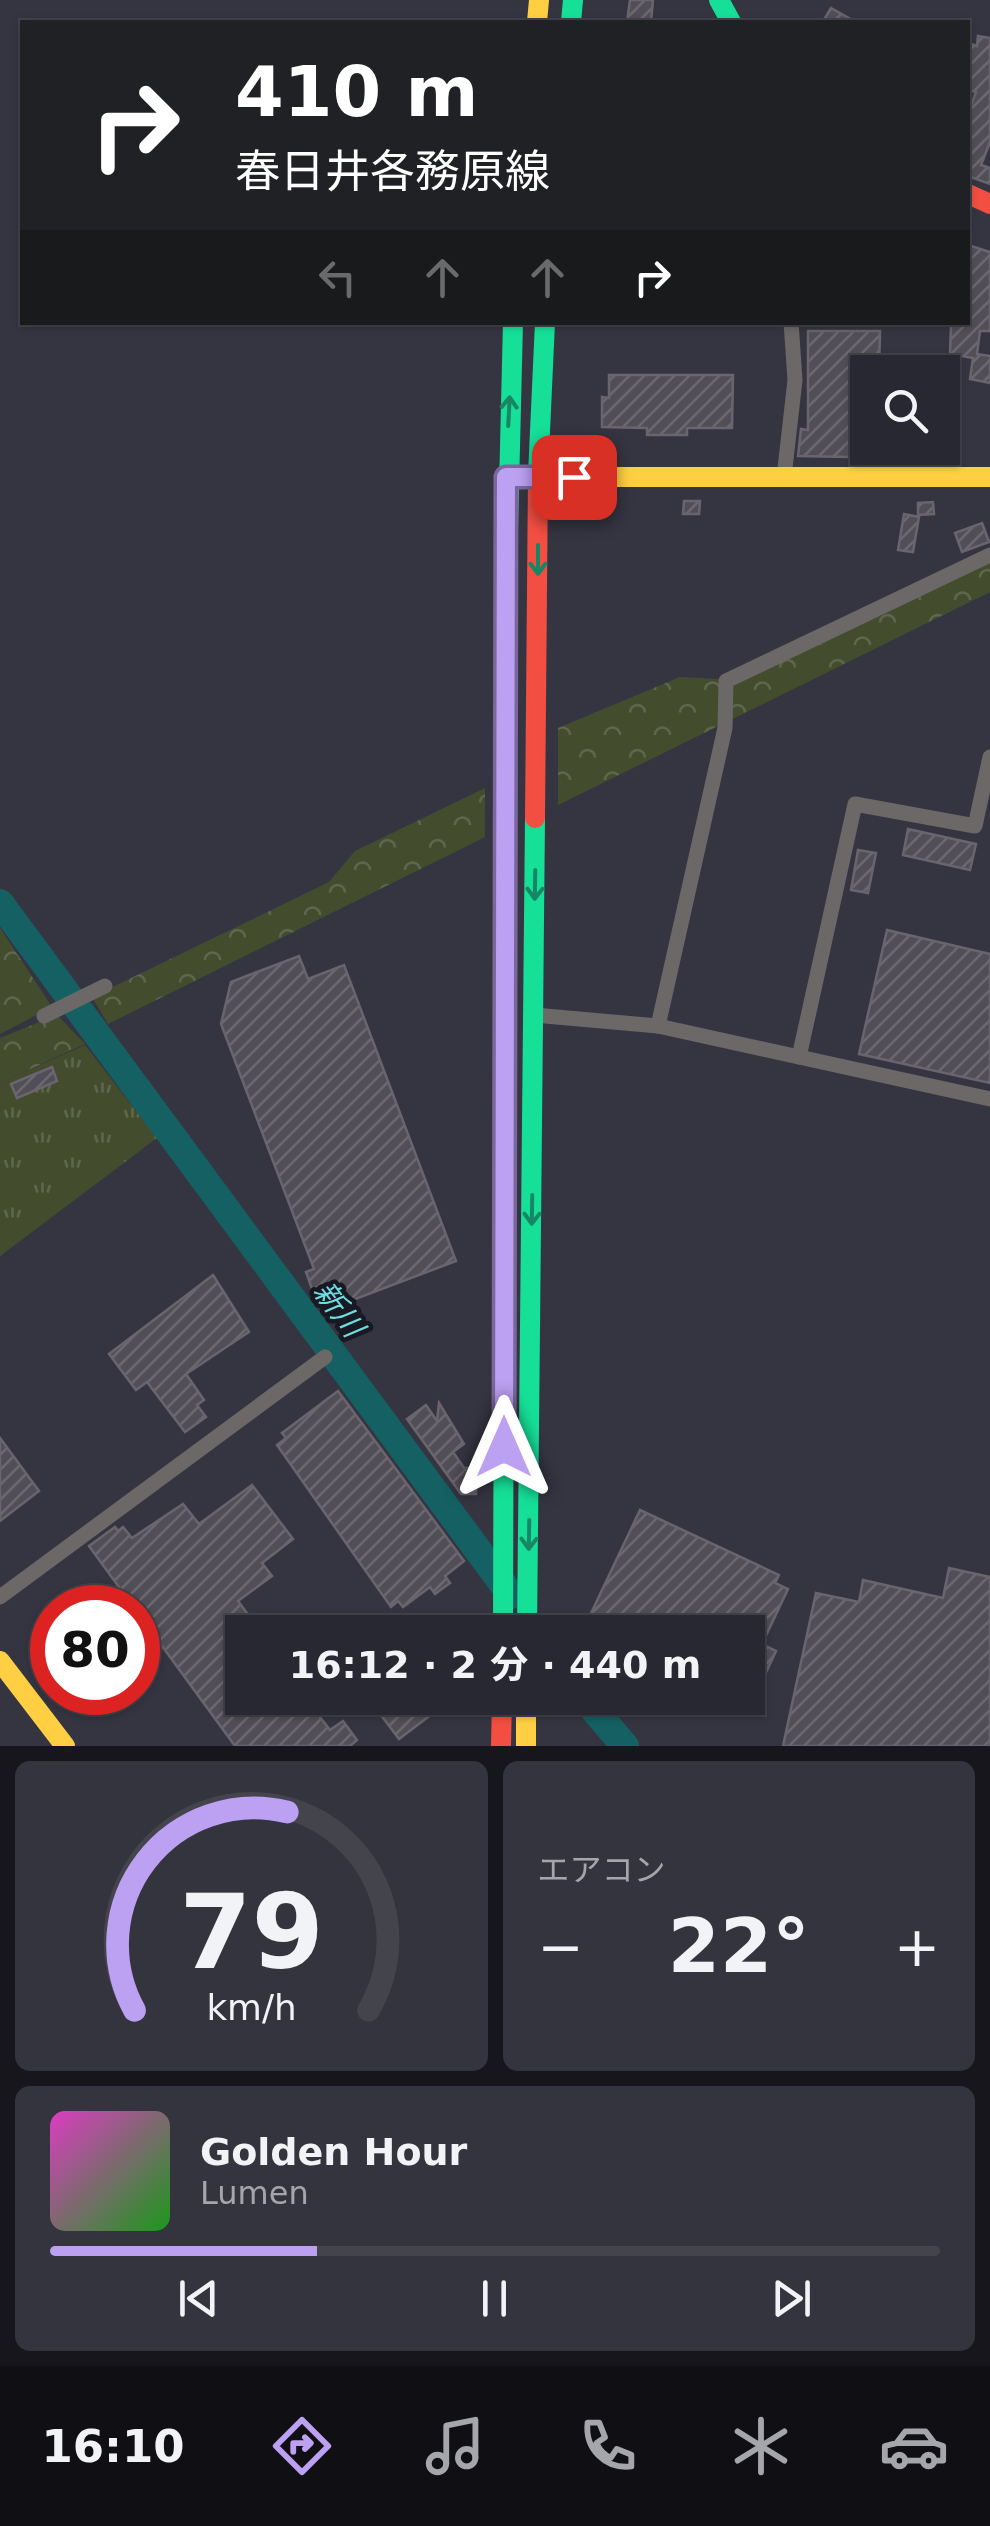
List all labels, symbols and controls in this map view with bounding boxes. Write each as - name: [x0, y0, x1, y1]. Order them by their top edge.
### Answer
- text: 410 m: [235, 51, 478, 133]
- icon: right: [70, 60, 200, 190]
- text: 春日井各務原線: [235, 145, 550, 198]
- icon: left: [310, 250, 365, 305]
- icon: ahead: [415, 250, 470, 305]
- icon: ahead: [520, 250, 575, 305]
- icon: right: [625, 250, 680, 305]
- map controls: [850, 355, 960, 465]
- button: search: [850, 355, 960, 465]
- one-way arrow: [500, 395, 519, 427]
- pin: [532, 435, 617, 520]
- icon: arrive: [547, 450, 602, 505]
- one-way arrow: [528, 542, 548, 575]
- one-way arrow: [526, 868, 545, 900]
- one-way arrow: [523, 1193, 542, 1225]
- water label: 新川: [307, 1275, 373, 1346]
- position arrow: [452, 1395, 556, 1499]
- one-way arrow: [520, 1518, 538, 1550]
- speed limit sign: 80: [30, 1585, 160, 1715]
- text: 16:12 · 2 分 · 440 m: [289, 1643, 701, 1687]
- text: エアコン: [538, 1851, 666, 1889]
- text: 79: [179, 1871, 324, 1993]
- text: 22°: [668, 1902, 810, 1990]
- text: −: [538, 1915, 584, 1979]
- text: +: [894, 1915, 940, 1979]
- text: km/h: [206, 1987, 296, 2028]
- text: Golden Hour: [200, 2130, 467, 2174]
- text: Lumen: [200, 2174, 309, 2212]
- icon: previous: [171, 2271, 226, 2326]
- icon: pause: [467, 2271, 522, 2326]
- icon: next: [764, 2271, 819, 2326]
- icon: directions: [267, 2411, 337, 2481]
- icon: music: [420, 2411, 490, 2481]
- icon: phone: [573, 2411, 643, 2481]
- icon: climate: [726, 2411, 796, 2481]
- icon: car: [879, 2411, 949, 2481]
- text: 16:10: [41, 2420, 185, 2473]

